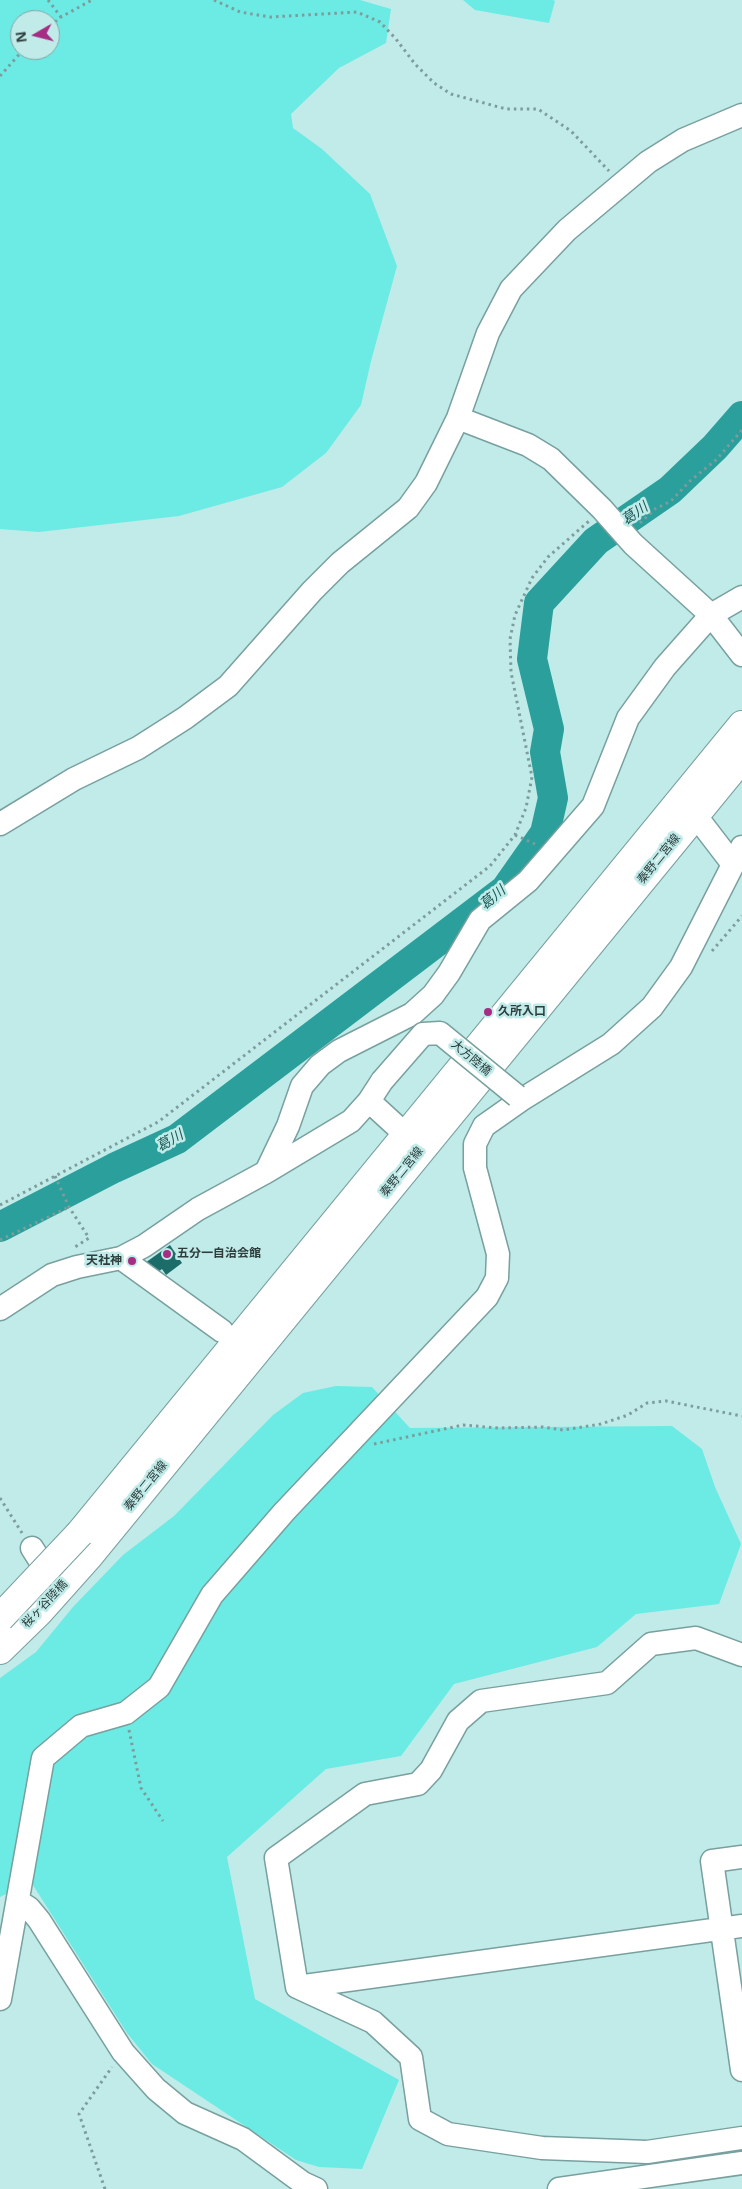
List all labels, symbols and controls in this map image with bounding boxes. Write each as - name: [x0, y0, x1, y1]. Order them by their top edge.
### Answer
- north arrow: [10, 10, 60, 60]
- text: N: [10, 30, 31, 44]
- water label: 葛川: [619, 499, 651, 529]
- street label: 秦野二宮線: [635, 831, 683, 887]
- water label: 葛川: [477, 883, 509, 913]
- place label: 久所入口: [498, 1005, 546, 1019]
- marker: 久所入口: [482, 1006, 494, 1018]
- street label: 大方陸橋: [448, 1037, 494, 1079]
- water label: 葛川: [154, 1127, 186, 1155]
- street label: 秦野二宮線: [378, 1144, 426, 1200]
- place label: 五分一自治会館: [177, 1247, 261, 1261]
- marker: 五分一自治会館: [161, 1248, 173, 1260]
- place label: 天社神: [86, 1254, 122, 1268]
- marker: 天社神: [126, 1255, 138, 1267]
- street label: 秦野二宮線: [122, 1458, 170, 1514]
- street label: 桜ヶ谷陸橋: [19, 1577, 71, 1631]

